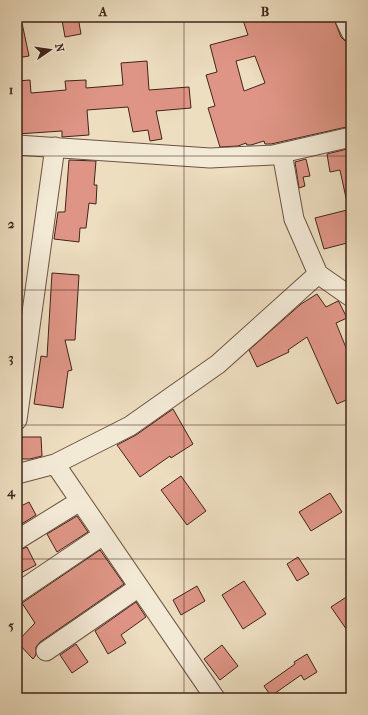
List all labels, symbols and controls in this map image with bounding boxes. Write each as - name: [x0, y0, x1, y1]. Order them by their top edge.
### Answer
- text: A: [98, 4, 108, 19]
- text: B: [261, 4, 270, 19]
- north arrow: [30, 30, 70, 70]
- text: N: [52, 42, 67, 54]
- text: 1: [9, 82, 14, 97]
- text: 2: [8, 216, 15, 231]
- text: 3: [8, 350, 14, 366]
- text: 4: [6, 484, 16, 500]
- text: 5: [8, 618, 14, 633]

